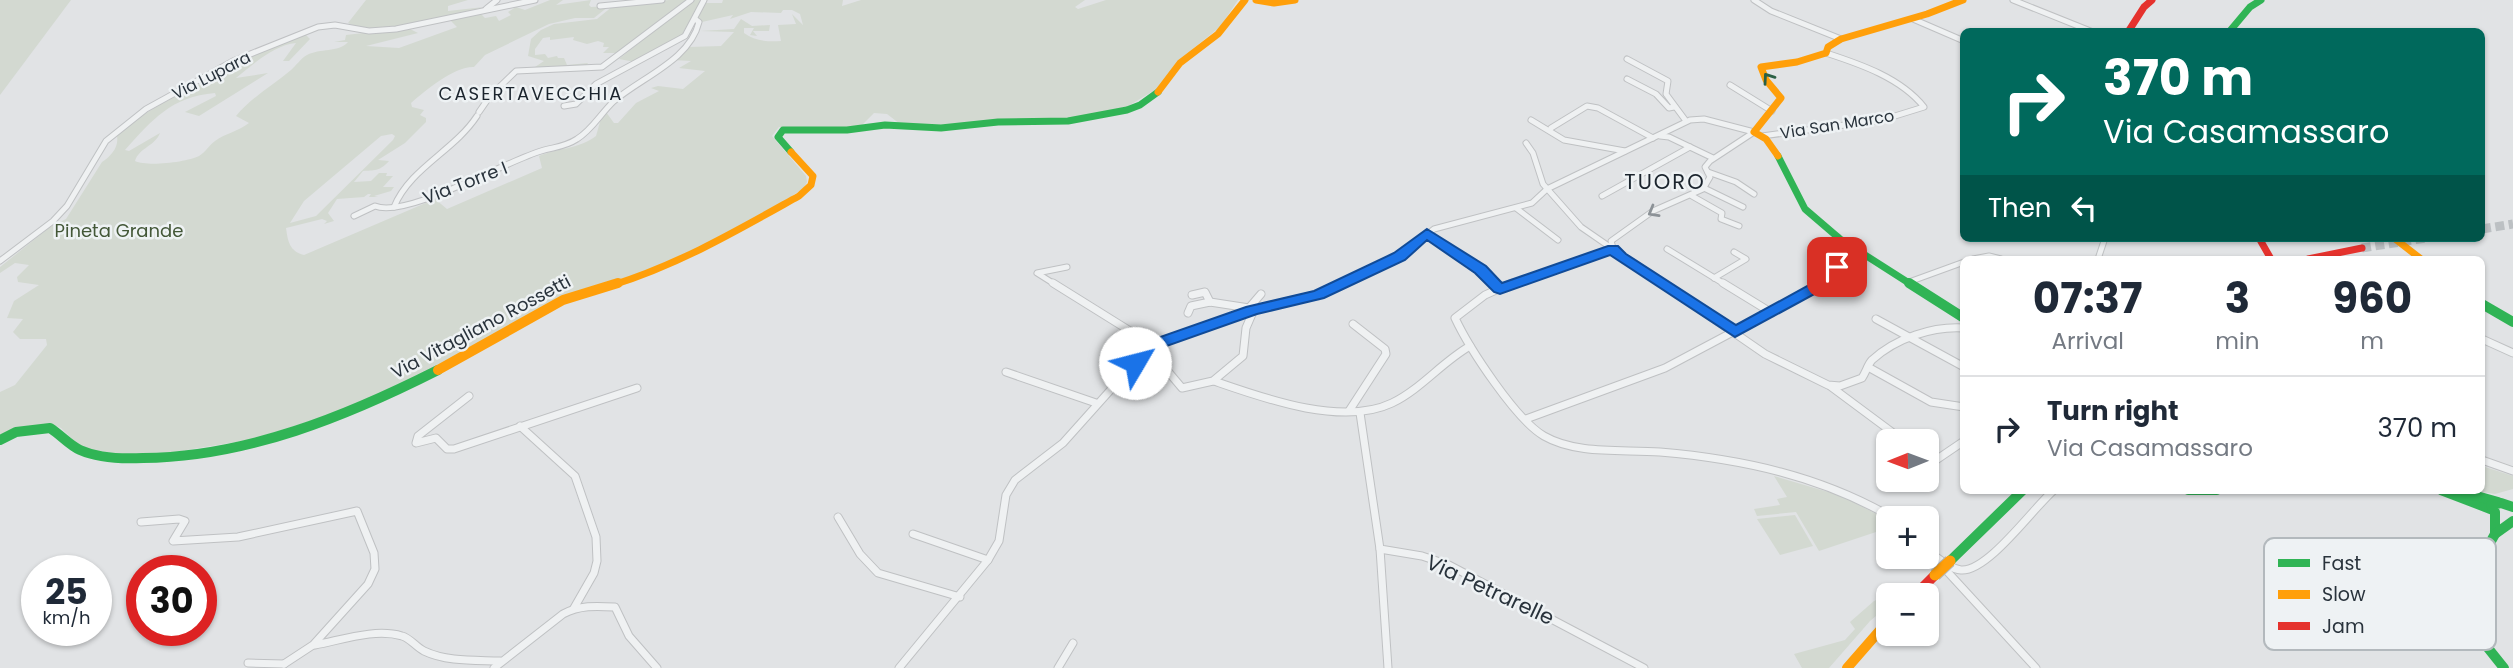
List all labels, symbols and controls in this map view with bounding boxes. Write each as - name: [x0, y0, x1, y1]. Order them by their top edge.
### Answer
- text: 370 m: [2103, 44, 2253, 112]
- street label: Via Lupara: [168, 46, 255, 105]
- icon: right: [1988, 56, 2079, 147]
- one-way arrow: [1764, 73, 1776, 86]
- district label: CASERTAVECCHIA: [439, 81, 623, 106]
- street label: Via San Marco: [1778, 104, 1896, 145]
- text: Via Casamassaro: [2103, 109, 2389, 154]
- street label: Via Torre I: [419, 155, 511, 210]
- district label: TUORO: [1624, 167, 1706, 196]
- icon: left: [2065, 189, 2103, 227]
- text: Then: [1988, 190, 2051, 226]
- one-way arrow: [1648, 204, 1661, 217]
- park label: Pineta Grande: [55, 218, 183, 243]
- pin: [1807, 237, 1867, 297]
- icon: arrive: [1818, 248, 1856, 286]
- street label: Via Vitagliano Rossetti: [387, 269, 575, 385]
- text: 07:37: [2033, 269, 2142, 328]
- text: 3: [2225, 269, 2250, 328]
- text: 960: [2332, 269, 2412, 328]
- text: Arrival: [2051, 325, 2124, 357]
- text: min: [2215, 325, 2259, 357]
- text: m: [2360, 325, 2384, 357]
- position arrow: [1098, 326, 1172, 400]
- text: Turn right: [2047, 393, 2179, 429]
- icon: right: [1988, 410, 2026, 448]
- text: 370 m: [2377, 410, 2457, 446]
- north arrow: [1876, 429, 1939, 492]
- map controls: [1876, 429, 1939, 646]
- text: Via Casamassaro: [2047, 432, 2253, 464]
- button: +: [1876, 506, 1939, 569]
- legend: [2264, 538, 2496, 650]
- street label: Via Petrarelle: [1421, 547, 1559, 632]
- text: Fast: [2322, 550, 2361, 577]
- speed limit sign: 30: [126, 555, 217, 646]
- text: 25: [45, 567, 88, 616]
- text: Slow: [2322, 581, 2366, 608]
- button: −: [1876, 583, 1939, 646]
- text: km/h: [43, 605, 90, 630]
- text: Jam: [2322, 613, 2364, 640]

